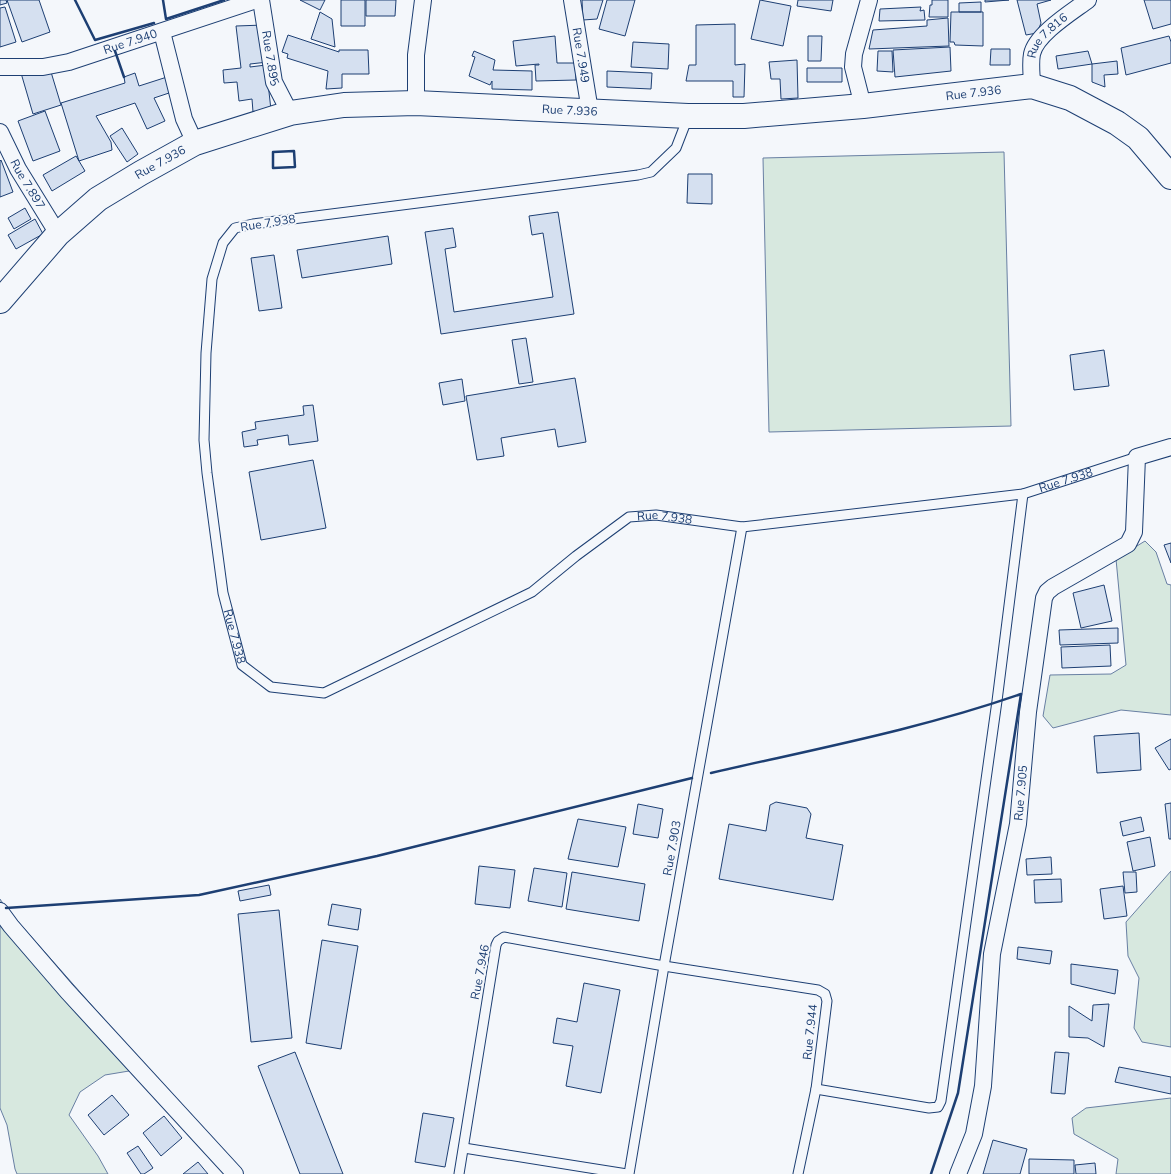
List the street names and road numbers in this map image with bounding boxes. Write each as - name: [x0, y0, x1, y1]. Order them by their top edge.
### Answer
- street label: Rue 7.816: [1023, 9, 1071, 59]
- street label: Rue 7.940: [101, 25, 159, 58]
- street label: Rue 7.949: [569, 26, 593, 84]
- street label: Rue 7.895: [258, 29, 283, 89]
- street label: Rue 7.936: [945, 82, 1002, 104]
- street label: Rue 7.936: [542, 101, 598, 120]
- street label: Rue 7.936: [132, 142, 188, 183]
- street label: Rue 7.897: [6, 156, 49, 212]
- street label: Rue 7.938: [239, 211, 297, 235]
- street label: Rue 7.938: [1037, 464, 1095, 496]
- street label: Rue 7.938: [636, 507, 693, 528]
- street label: Rue 7.938: [220, 607, 249, 665]
- street label: Rue 7.905: [1010, 764, 1031, 821]
- street label: Rue 7.903: [659, 819, 685, 877]
- street label: Rue 7.946: [467, 943, 493, 1001]
- street label: Rue 7.944: [799, 1003, 821, 1061]

